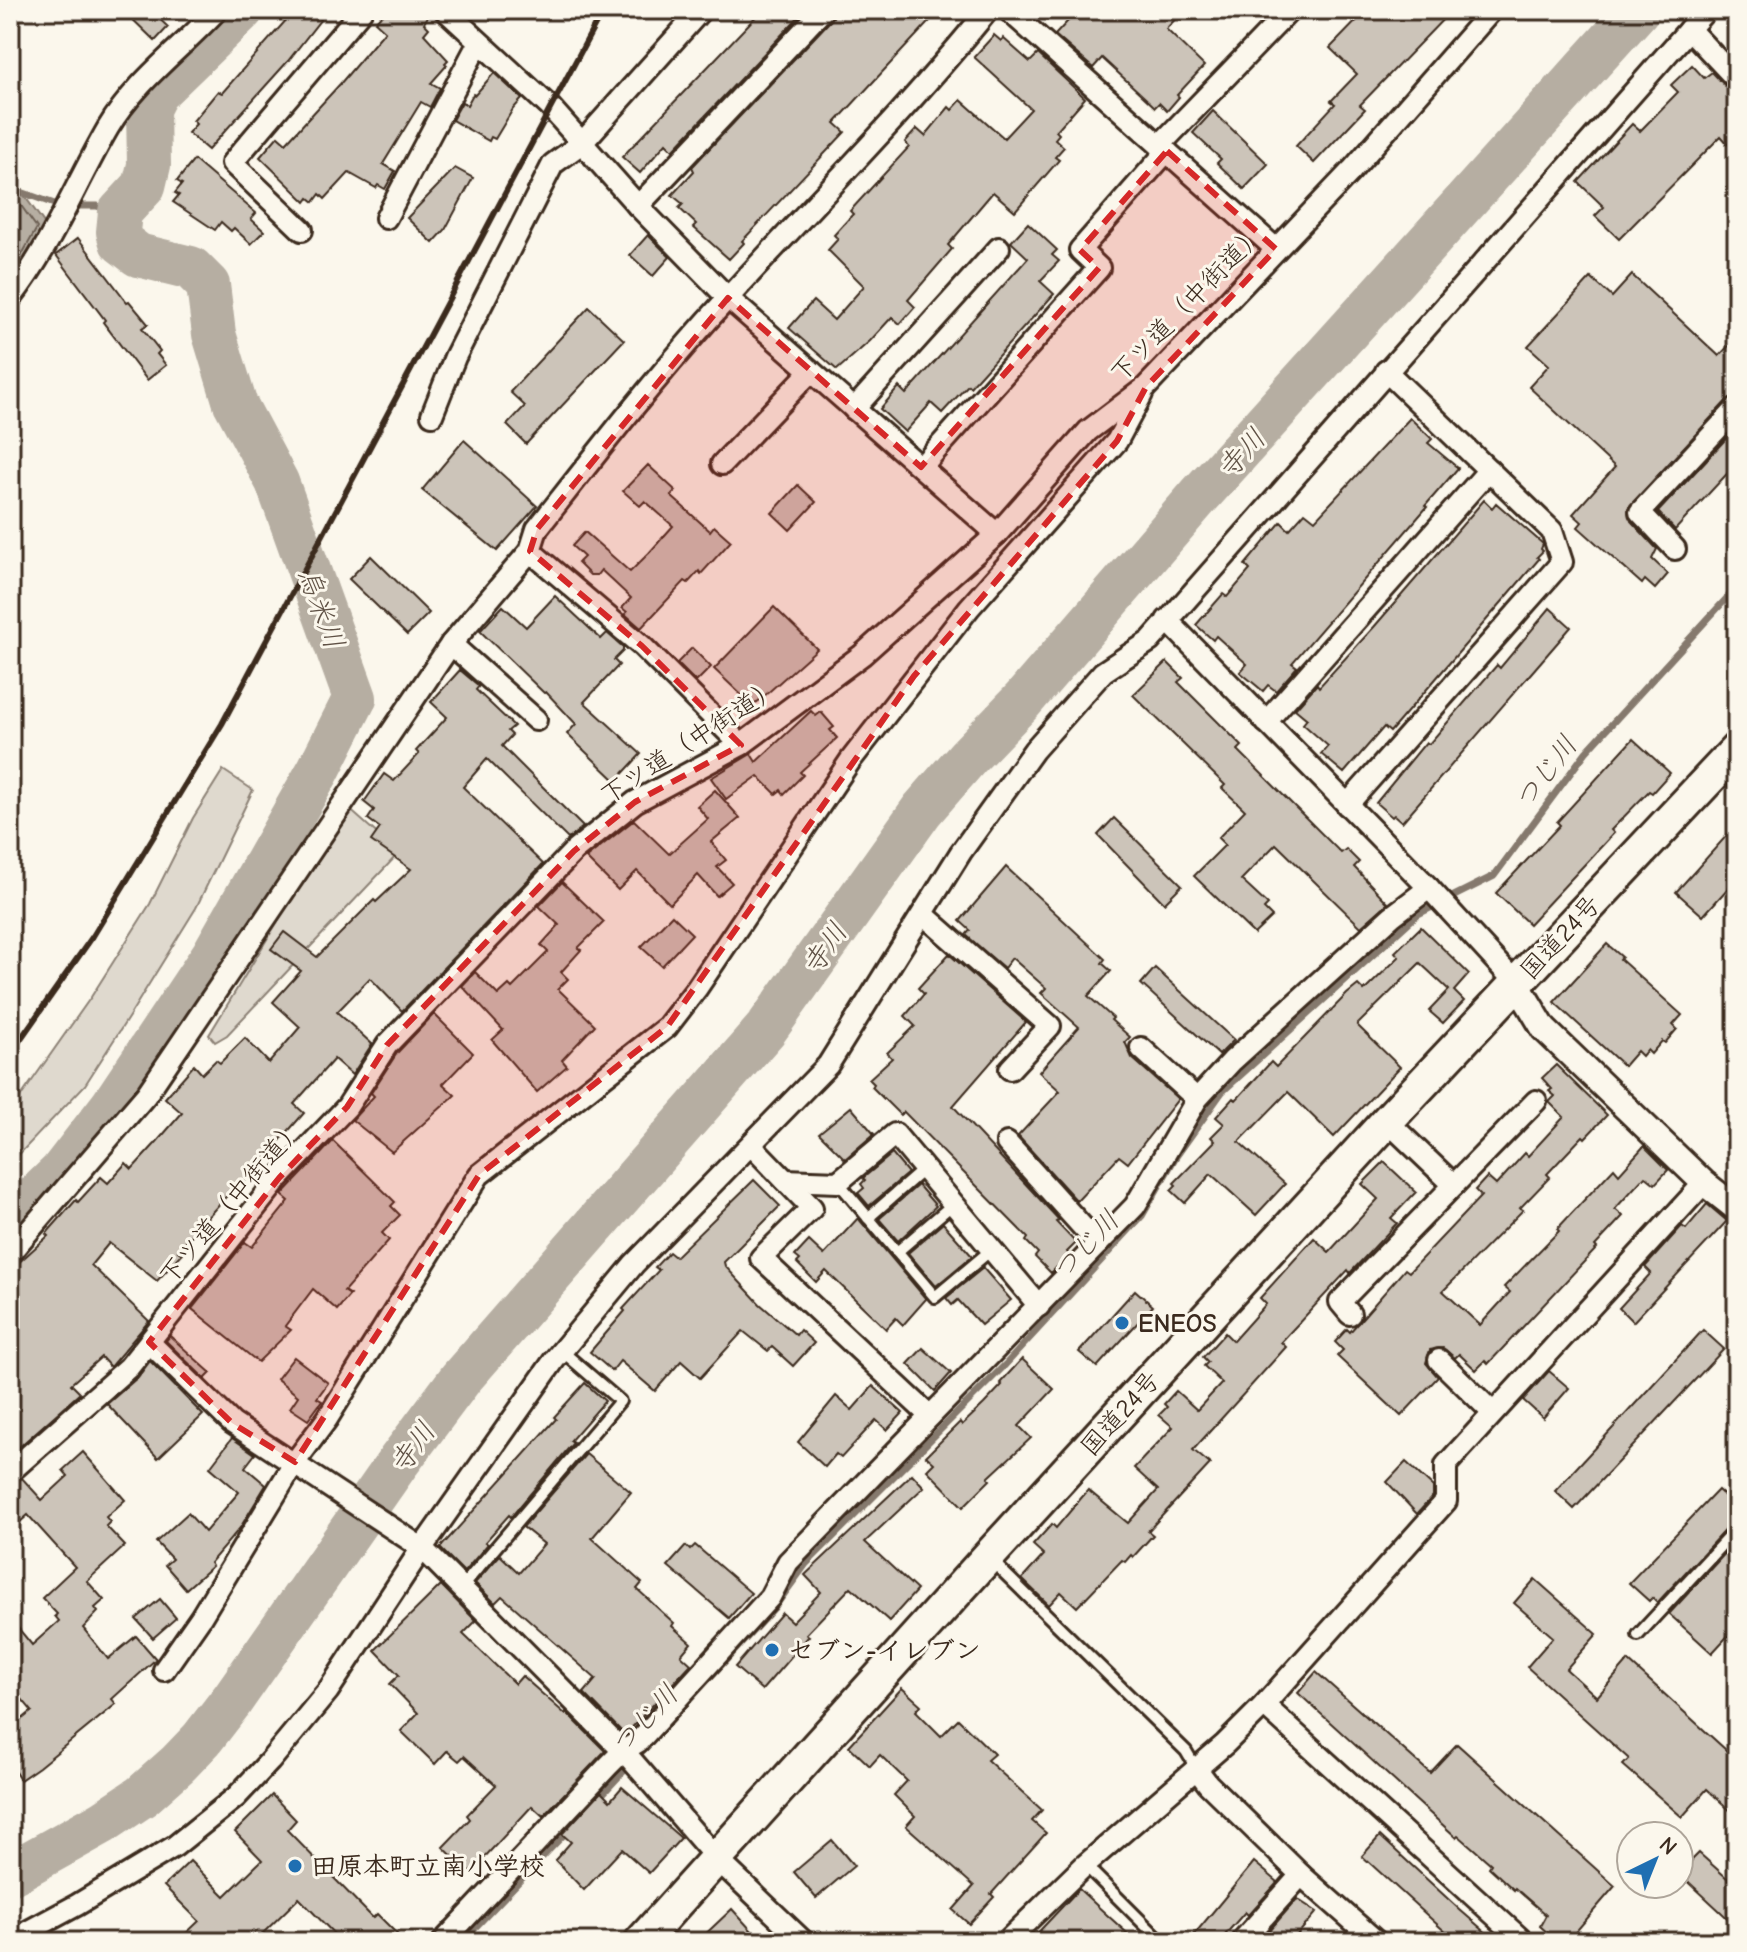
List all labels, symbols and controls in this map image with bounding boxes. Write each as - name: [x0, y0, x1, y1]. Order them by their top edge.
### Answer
- street label: 下ツ道（中街道）: [1105, 218, 1271, 389]
- water label: 寺川: [1211, 422, 1272, 485]
- water label: 烏米川: [292, 563, 350, 653]
- street label: 下ツ道（中街道）: [595, 673, 786, 811]
- water label: つじ川: [1508, 729, 1584, 816]
- street label: 国道24号: [1514, 889, 1607, 986]
- water label: 寺川: [796, 916, 854, 981]
- street label: 下ツ道（中街道）: [153, 1112, 310, 1291]
- water label: つじ川: [1045, 1204, 1126, 1287]
- place label: ENEOS: [1138, 1309, 1217, 1339]
- marker: ENEOS: [1113, 1314, 1131, 1332]
- street label: 国道24号: [1075, 1365, 1167, 1462]
- water label: 寺川: [383, 1416, 442, 1480]
- place label: セブン-イレブン: [788, 1636, 981, 1666]
- marker: セブン-イレブン: [763, 1641, 781, 1659]
- water label: つじ川: [604, 1678, 685, 1761]
- north arrow: [1615, 1820, 1695, 1900]
- text: N: [1654, 1832, 1682, 1861]
- place label: 田原本町立南小学校: [311, 1852, 545, 1882]
- marker: 田原本町立南小学校: [286, 1857, 304, 1875]

